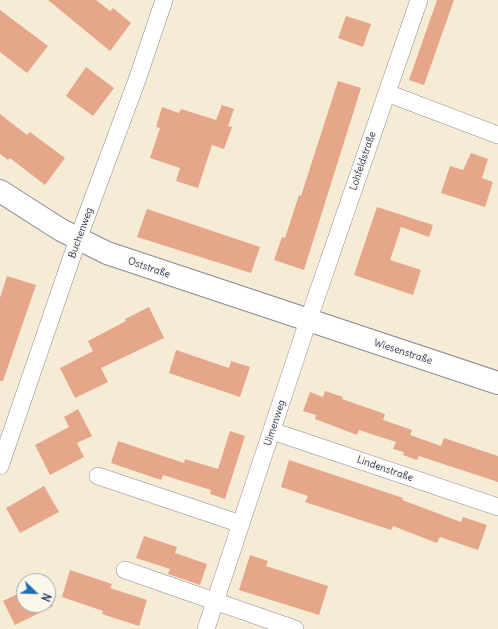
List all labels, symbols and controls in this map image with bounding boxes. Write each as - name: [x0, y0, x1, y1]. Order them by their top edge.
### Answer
- street label: Lohfeldstraße: [347, 130, 379, 192]
- street label: Buchenweg: [66, 206, 96, 260]
- street label: Oststraße: [126, 255, 172, 281]
- street label: Wiesenstraße: [372, 337, 434, 367]
- street label: Ulmenweg: [262, 398, 288, 448]
- street label: Lindenstraße: [355, 454, 415, 484]
- north arrow: [16, 573, 56, 613]
- text: N: [38, 591, 54, 604]

